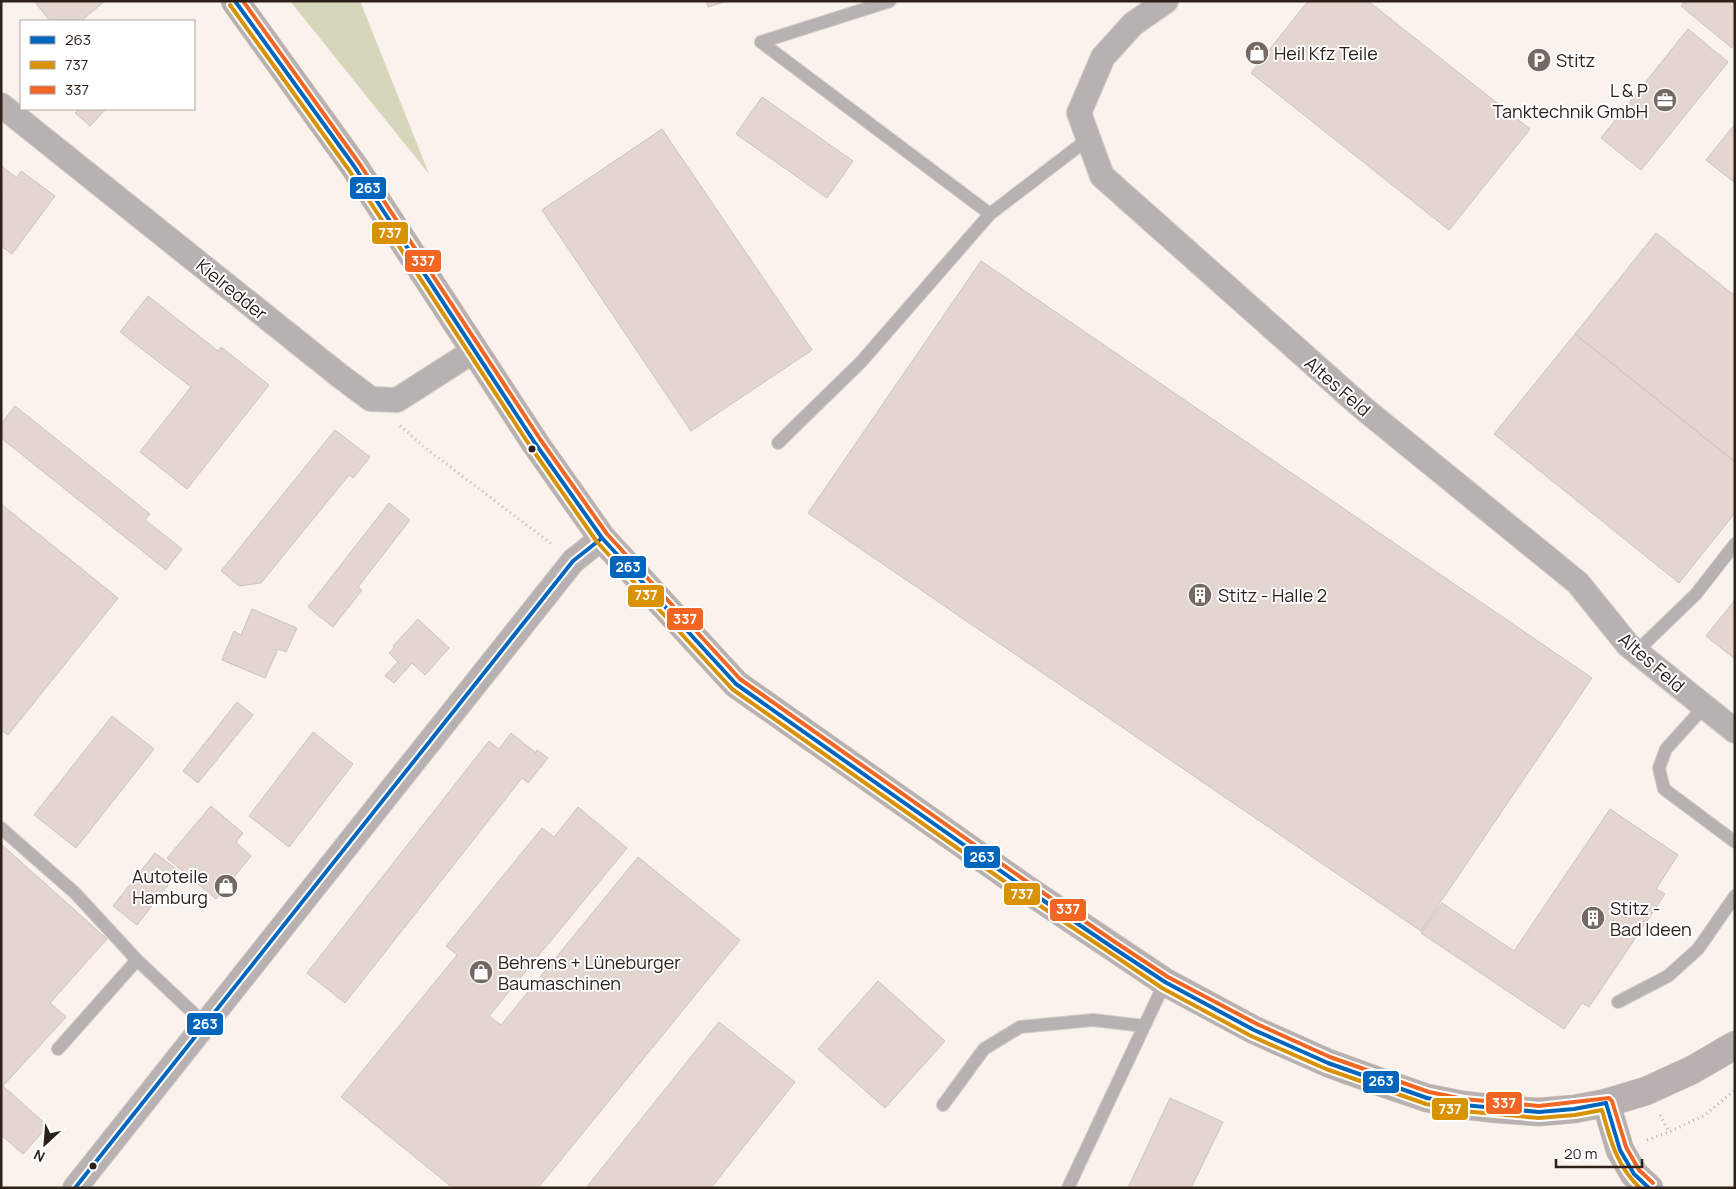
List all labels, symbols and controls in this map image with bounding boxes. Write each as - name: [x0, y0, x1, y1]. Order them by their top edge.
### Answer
- legend: [20, 20, 195, 110]
- text: 263: [65, 29, 91, 50]
- shop icon: Heil Kfz Teile: [1244, 40, 1270, 66]
- place label: Heil Kfz Teile: [1274, 41, 1378, 65]
- parking icon: Stitz: [1526, 47, 1552, 73]
- place label: Stitz: [1556, 48, 1595, 72]
- text: 737: [65, 54, 88, 75]
- place label: L & P Tanktechnik GmbH: [1493, 78, 1648, 123]
- text: 337: [65, 79, 89, 100]
- office icon: L & P Tanktechnik GmbH: [1652, 87, 1678, 113]
- line badge: 263: [349, 176, 387, 200]
- text: 263: [355, 178, 381, 197]
- line badge: 737: [371, 221, 409, 245]
- text: 737: [378, 223, 402, 242]
- line badge: 337: [404, 249, 442, 273]
- text: 337: [411, 251, 435, 270]
- street label: Kielredder: [192, 253, 273, 325]
- street label: Altes Feld: [1300, 351, 1376, 421]
- unlabelled marker: [527, 444, 537, 454]
- line badge: 263: [609, 555, 647, 579]
- text: 263: [615, 557, 641, 576]
- building icon: Stitz - Halle 2: [1187, 582, 1213, 608]
- place label: Stitz - Halle 2: [1218, 583, 1327, 607]
- line badge: 737: [627, 584, 665, 608]
- text: 737: [634, 585, 658, 604]
- line badge: 337: [666, 607, 704, 631]
- text: 337: [673, 609, 697, 628]
- street label: Altes Feld: [1614, 627, 1690, 697]
- line badge: 263: [963, 845, 1001, 869]
- text: 263: [969, 847, 995, 866]
- place label: Autoteile Hamburg: [132, 864, 208, 909]
- shop icon: Autoteile Hamburg: [213, 873, 239, 899]
- line badge: 737: [1003, 882, 1041, 906]
- text: 737: [1010, 884, 1034, 903]
- place label: Stitz - Bad Ideen: [1610, 896, 1692, 941]
- line badge: 337: [1049, 898, 1087, 922]
- text: 337: [1056, 899, 1080, 918]
- building icon: Stitz - Bad Ideen: [1580, 905, 1606, 931]
- place label: Behrens + Lüneburger Baumaschinen: [498, 950, 681, 995]
- shop icon: Behrens + Lüneburger Baumaschinen: [468, 959, 494, 985]
- line badge: 263: [186, 1012, 224, 1036]
- text: 263: [192, 1014, 218, 1033]
- line badge: 263: [1362, 1070, 1400, 1094]
- text: 263: [1368, 1071, 1394, 1090]
- line badge: 337: [1485, 1091, 1523, 1115]
- text: 337: [1492, 1093, 1516, 1112]
- line badge: 737: [1431, 1097, 1469, 1121]
- text: 737: [1438, 1099, 1462, 1118]
- north arrow: [20, 1119, 70, 1169]
- scale bar: [1556, 1136, 1642, 1168]
- text: 20 m: [1564, 1143, 1597, 1164]
- text: N: [30, 1145, 48, 1167]
- unlabelled marker: [88, 1161, 98, 1171]

